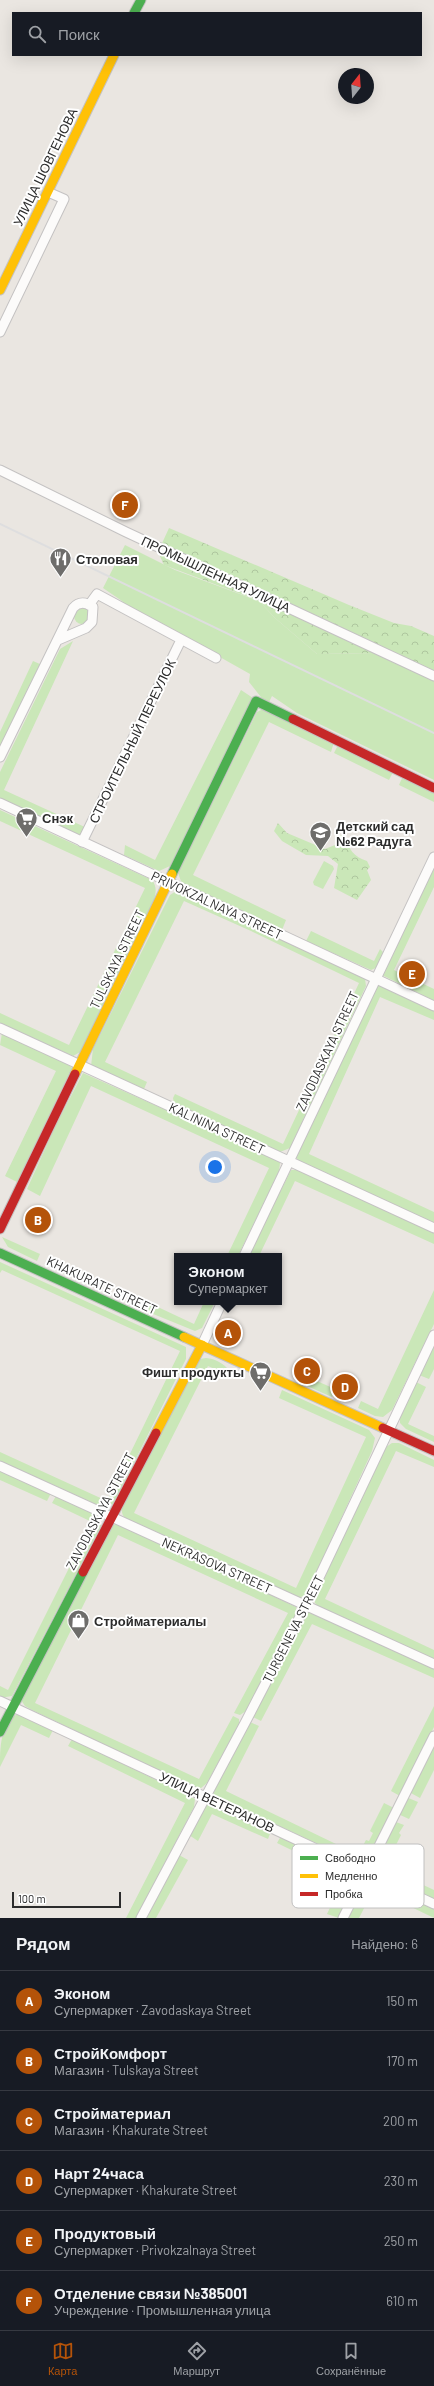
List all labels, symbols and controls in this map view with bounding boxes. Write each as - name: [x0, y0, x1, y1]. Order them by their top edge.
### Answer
- search box: [12, 12, 422, 56]
- icon: search: [26, 23, 48, 45]
- text: Поиск: [58, 25, 100, 43]
- north arrow: [338, 68, 374, 104]
- street label: УЛИЦА ШОВГЕНОВА: [9, 105, 81, 229]
- pin: F: [112, 490, 138, 520]
- street label: ПРОМЫШЛЕННАЯ УЛИЦА: [139, 532, 293, 616]
- restaurant icon: Столовая: [48, 546, 74, 579]
- place label: Столовая: [76, 551, 138, 567]
- street label: СТРОИТЕЛЬНЫЙ ПЕРЕУЛОК: [85, 656, 179, 826]
- supermarket icon: Снэк: [14, 805, 40, 838]
- place label: Снэк: [42, 810, 73, 826]
- place label: Детский сад №62 Радуга: [336, 818, 415, 849]
- school or university icon: Детский сад №62 Радуга: [308, 820, 334, 853]
- street label: PRIVOKZALNAYA STREET: [149, 867, 285, 943]
- street label: TULSKAYA STREET: [86, 907, 148, 1011]
- pin: E: [399, 959, 425, 989]
- street label: ZAVODASKAYA STREET: [292, 988, 362, 1114]
- street label: KALININA STREET: [166, 1099, 268, 1157]
- your location: [205, 1157, 225, 1177]
- pin: B: [25, 1205, 51, 1235]
- street label: KHAKURATE STREET: [44, 1252, 160, 1318]
- popup: [174, 1253, 282, 1305]
- text: Эконом: [188, 1262, 245, 1280]
- text: Супермаркет: [188, 1280, 268, 1296]
- pin: A: [215, 1318, 241, 1348]
- pin: C: [294, 1356, 320, 1386]
- supermarket icon: Фишт продукты: [247, 1359, 273, 1392]
- place label: Фишт продукты: [142, 1364, 244, 1380]
- pin: D: [332, 1372, 358, 1402]
- street label: ZAVODASKAYA STREET: [62, 1450, 138, 1572]
- street label: NEKRASOVA STREET: [160, 1534, 274, 1596]
- street label: TURGENEVA STREET: [259, 1572, 327, 1686]
- shop icon: Стройматериалы: [65, 1608, 91, 1641]
- place label: Стройматериалы: [94, 1613, 206, 1629]
- street label: УЛИЦА ВЕТЕРАНОВ: [157, 1768, 277, 1836]
- legend: [292, 1844, 424, 1908]
- text: Свободно: [325, 1851, 376, 1864]
- text: Медленно: [325, 1869, 377, 1882]
- text: Пробка: [325, 1887, 363, 1900]
- scale bar: [12, 1890, 121, 1909]
- text: 100 m: [18, 1892, 46, 1905]
- text: Рядом: [16, 1933, 71, 1953]
- text: Найдено: 6: [351, 1936, 418, 1952]
- text: Эконом: [54, 1984, 110, 2002]
- text: A: [25, 1993, 33, 2009]
- text: 150 m: [386, 1993, 418, 2009]
- text: Супермаркет · Zavodaskaya Street: [54, 2002, 252, 2018]
- text: СтройКомфорт: [54, 2044, 167, 2062]
- text: B: [25, 2053, 33, 2069]
- text: 170 m: [387, 2053, 418, 2069]
- text: Магазин · Tulskaya Street: [54, 2062, 199, 2078]
- text: Стройматериал: [54, 2104, 171, 2122]
- text: C: [25, 2113, 33, 2129]
- text: 200 m: [383, 2113, 418, 2129]
- text: Магазин · Khakurate Street: [54, 2122, 208, 2138]
- text: Нарт 24часа: [54, 2164, 144, 2182]
- text: D: [25, 2173, 33, 2189]
- text: 230 m: [384, 2173, 418, 2189]
- text: Супермаркет · Khakurate Street: [54, 2182, 237, 2198]
- text: Продуктовый: [54, 2224, 156, 2242]
- text: E: [25, 2233, 33, 2249]
- text: 250 m: [384, 2233, 418, 2249]
- text: Супермаркет · Privokzalnaya Street: [54, 2242, 256, 2258]
- text: Отделение связи №385001: [54, 2284, 247, 2302]
- text: F: [25, 2293, 33, 2309]
- text: 610 m: [386, 2293, 418, 2309]
- text: Учреждение · Промышленная улица: [54, 2302, 271, 2318]
- tab: Карта: [48, 2340, 77, 2377]
- tab: Маршрут: [173, 2340, 220, 2377]
- tab: Сохранённые: [316, 2340, 386, 2377]

